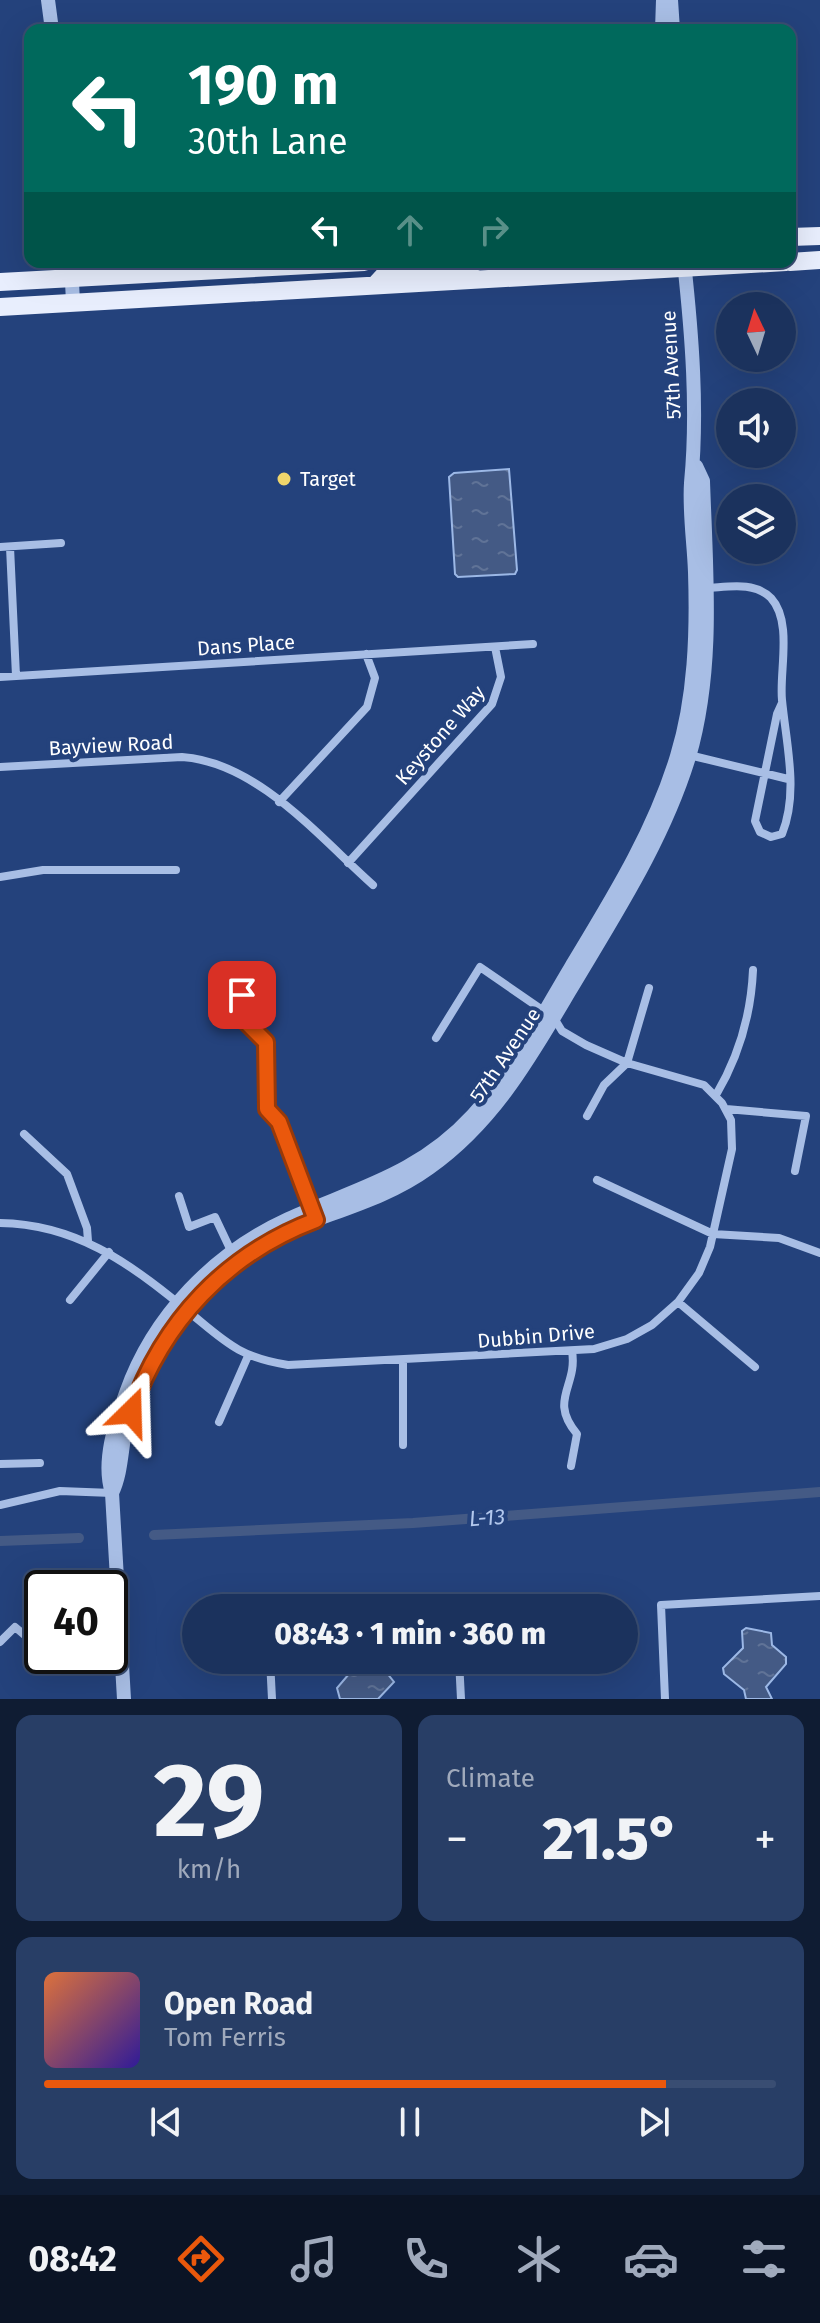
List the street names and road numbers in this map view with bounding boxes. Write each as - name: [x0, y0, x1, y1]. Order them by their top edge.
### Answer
- street label: 57th Avenue: [656, 310, 686, 420]
- street label: Dans Place: [196, 630, 296, 660]
- street label: Keystone Way: [390, 680, 490, 790]
- street label: Bayview Road: [48, 730, 174, 760]
- street label: 57th Avenue: [465, 1003, 545, 1107]
- street label: Dubbin Drive: [476, 1319, 596, 1353]

